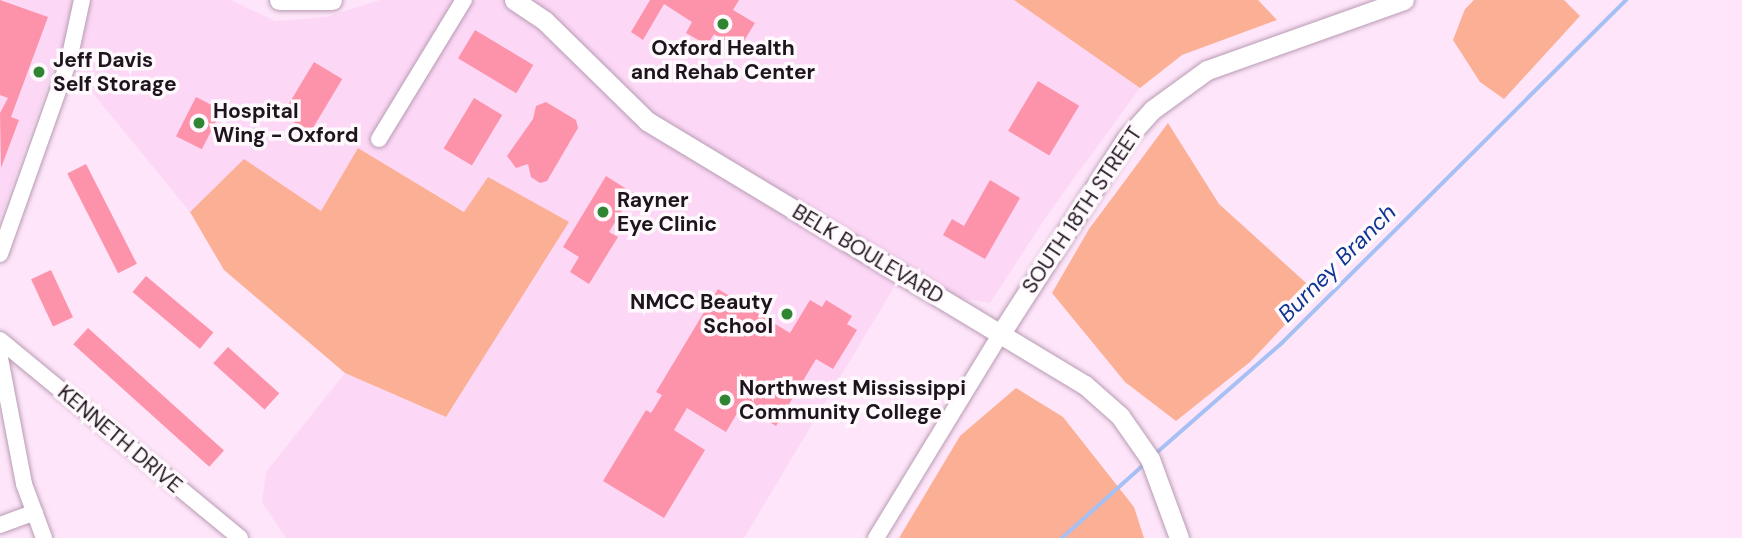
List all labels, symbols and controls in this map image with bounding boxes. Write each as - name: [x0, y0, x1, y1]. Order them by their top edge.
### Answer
- marker: Oxford Health and Rehab Center: [715, 16, 731, 32]
- place label: Oxford Health and Rehab Center: [631, 35, 815, 85]
- place label: Jeff Davis Self Storage: [53, 47, 177, 97]
- marker: Jeff Davis Self Storage: [31, 64, 47, 80]
- place label: Hospital Wing - Oxford: [213, 98, 358, 148]
- marker: Hospital Wing - Oxford: [191, 115, 207, 131]
- street label: SOUTH 18TH STREET: [1017, 122, 1147, 298]
- place label: Rayner Eye Clinic: [617, 187, 717, 237]
- water label: Burney Branch: [1272, 198, 1402, 328]
- street label: BELK BOULEVARD: [788, 199, 948, 309]
- marker: Rayner Eye Clinic: [595, 204, 611, 220]
- place label: NMCC Beauty School: [630, 289, 773, 339]
- marker: NMCC Beauty School: [779, 306, 795, 322]
- place label: Northwest Mississippi Community College: [739, 375, 966, 425]
- street label: KENNETH DRIVE: [53, 380, 187, 498]
- marker: Northwest Mississippi Community College: [717, 392, 733, 408]

